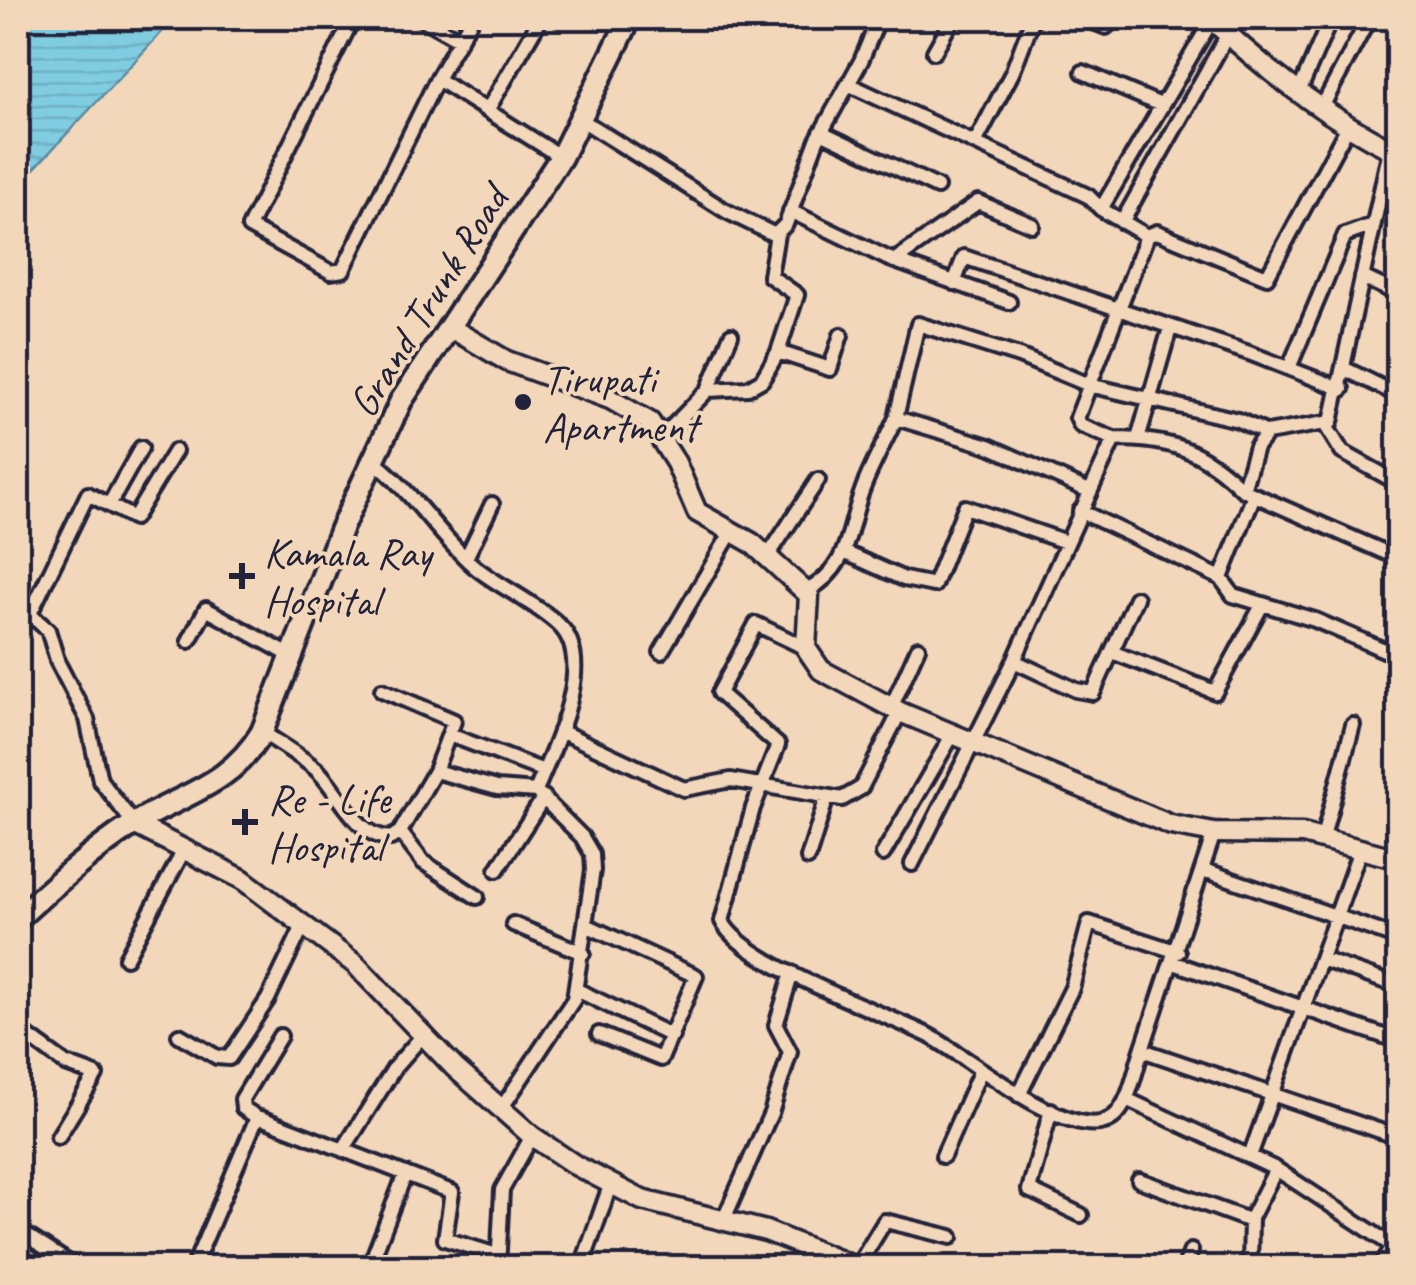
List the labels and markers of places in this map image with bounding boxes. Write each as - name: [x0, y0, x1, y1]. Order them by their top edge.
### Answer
- place label: Tirupati Apartment: [543, 353, 702, 454]
- marker: Tirupati Apartment: [512, 391, 534, 413]
- place label: Kamala Ray Hospital: [264, 527, 435, 628]
- marker: Kamala Ray Hospital: [229, 563, 255, 589]
- place label: Re - Life Hospital: [268, 773, 393, 874]
- marker: Re - Life Hospital: [232, 809, 258, 835]

